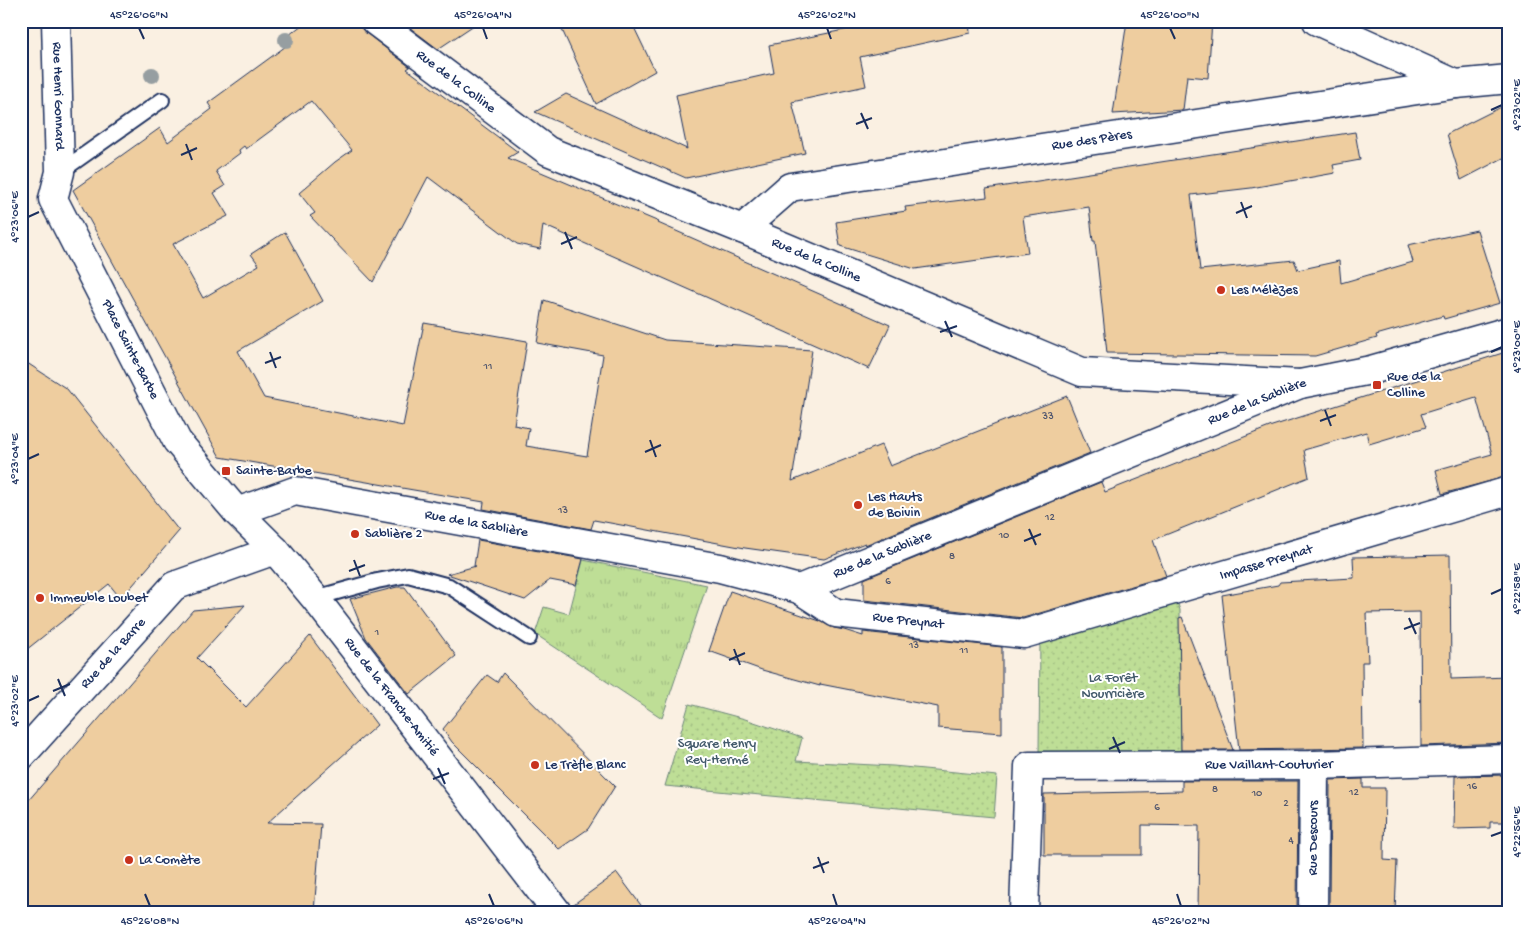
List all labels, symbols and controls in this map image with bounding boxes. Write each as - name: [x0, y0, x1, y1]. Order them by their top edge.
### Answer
- text: 45°26'06"N: [110, 9, 168, 23]
- text: 45°26'04"N: [454, 9, 512, 23]
- text: 45°26'02"N: [798, 9, 856, 23]
- text: 45°26'00"N: [1141, 9, 1200, 23]
- street label: Rue Henri Gonnard: [48, 42, 68, 152]
- street label: Rue de la Colline: [412, 46, 500, 118]
- text: 4°23'02"E: [1511, 79, 1525, 131]
- street label: Rue des Pères: [1050, 126, 1134, 155]
- text: 4°23'06"E: [9, 191, 23, 243]
- street label: Rue de la Colline: [769, 234, 864, 287]
- place label: Les Mélèzes: [1231, 282, 1298, 299]
- marker: Les Mélèzes: [1215, 284, 1227, 296]
- street label: Place Sainte-Barbe: [97, 296, 163, 403]
- text: 4°23'00"E: [1511, 320, 1525, 373]
- house number: 11: [483, 361, 492, 373]
- place label: Rue de la Colline: [1387, 369, 1442, 402]
- street label: Rue de la Sablière: [1205, 374, 1308, 429]
- marker: Rue de la Colline: [1371, 379, 1383, 391]
- house number: 33: [1041, 411, 1054, 423]
- text: 4°23'04"E: [9, 433, 23, 485]
- place label: Sainte-Barbe: [236, 463, 313, 480]
- marker: Sainte-Barbe: [220, 465, 232, 477]
- place label: Les Hauts de Boivin: [868, 489, 923, 522]
- marker: Les Hauts de Boivin: [852, 499, 864, 511]
- house number: 13: [557, 505, 568, 517]
- street label: Rue de la Sablière: [423, 506, 530, 542]
- house number: 12: [1044, 512, 1056, 524]
- place label: Sablière 2: [365, 526, 422, 543]
- street label: Rue de la Sablière: [831, 527, 935, 583]
- marker: Sablière 2: [349, 528, 361, 540]
- house number: 10: [998, 530, 1009, 542]
- street label: Impasse Preynat: [1218, 541, 1316, 584]
- house number: 8: [949, 551, 955, 563]
- text: 4°22'58"E: [1511, 563, 1525, 615]
- house number: 6: [885, 576, 891, 588]
- place label: Immeuble Loubet: [50, 590, 149, 607]
- marker: Immeuble Loubet: [34, 592, 46, 604]
- street label: Rue Preynat: [872, 609, 946, 634]
- street label: Rue de la Barre: [77, 614, 150, 692]
- house number: 1: [374, 627, 379, 639]
- street label: Rue de la Franche-Amitié: [340, 634, 443, 760]
- house number: 13: [908, 640, 919, 652]
- house number: 11: [959, 645, 968, 657]
- park label: La Forêt Nourricière: [1081, 670, 1145, 703]
- text: 4°23'02"E: [9, 675, 23, 727]
- park label: Square Henry Rey-Hermé: [678, 736, 756, 769]
- street label: Rue Vaillant-Couturier: [1205, 756, 1334, 774]
- place label: Le Trèfle Blanc: [545, 757, 627, 774]
- marker: Le Trèfle Blanc: [529, 759, 541, 771]
- house number: 16: [1466, 781, 1477, 793]
- house number: 8: [1212, 784, 1218, 796]
- house number: 12: [1348, 787, 1360, 799]
- house number: 10: [1251, 788, 1262, 800]
- house number: 2: [1283, 798, 1289, 810]
- street label: Rue Descours: [1305, 800, 1322, 875]
- house number: 6: [1154, 802, 1160, 814]
- text: 4°22'56"E: [1511, 806, 1525, 857]
- house number: 4: [1288, 835, 1294, 847]
- place label: La Comète: [139, 852, 201, 869]
- marker: La Comète: [123, 854, 135, 866]
- text: 45°26'08"N: [121, 915, 179, 929]
- text: 45°26'06"N: [465, 915, 523, 929]
- text: 45°26'04"N: [808, 915, 866, 929]
- text: 45°26'02"N: [1152, 915, 1210, 929]

